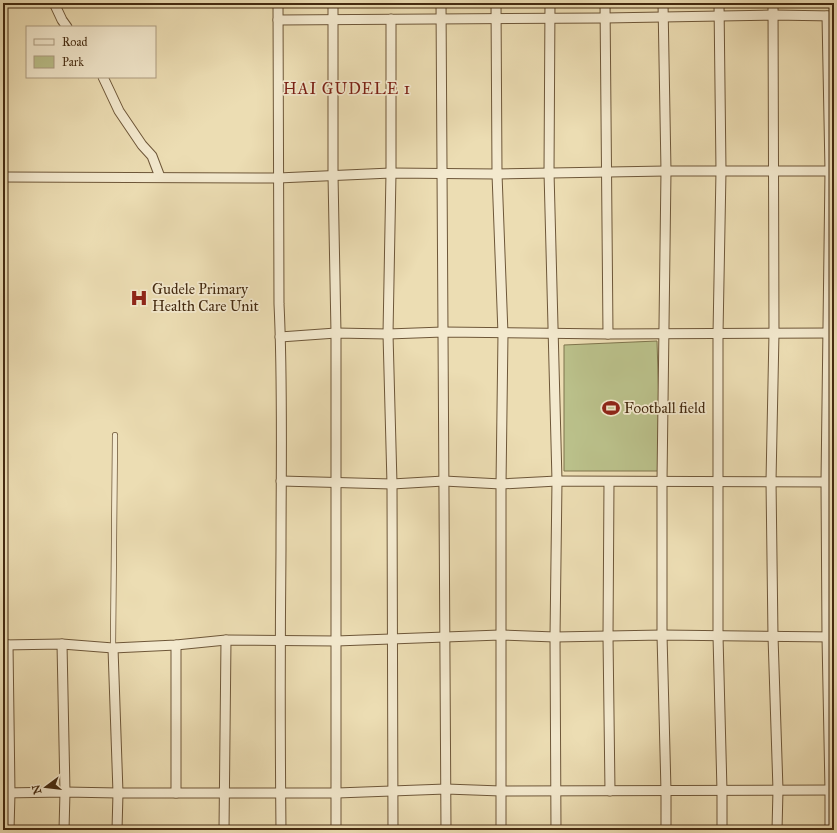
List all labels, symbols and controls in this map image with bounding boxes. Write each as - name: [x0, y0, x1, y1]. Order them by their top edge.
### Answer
- legend: [26, 26, 156, 78]
- text: Road: [62, 35, 88, 49]
- text: Park: [62, 55, 84, 69]
- district label: HAI GUDELE 1: [283, 79, 411, 98]
- place label: Gudele Primary Health Care Unit: [152, 280, 259, 315]
- hospital icon: Gudele Primary Health Care Unit: [129, 288, 149, 308]
- sports icon: Football field: [601, 398, 621, 418]
- place label: Football field: [624, 399, 706, 417]
- north arrow: [26, 767, 66, 807]
- text: N: [29, 783, 44, 796]

